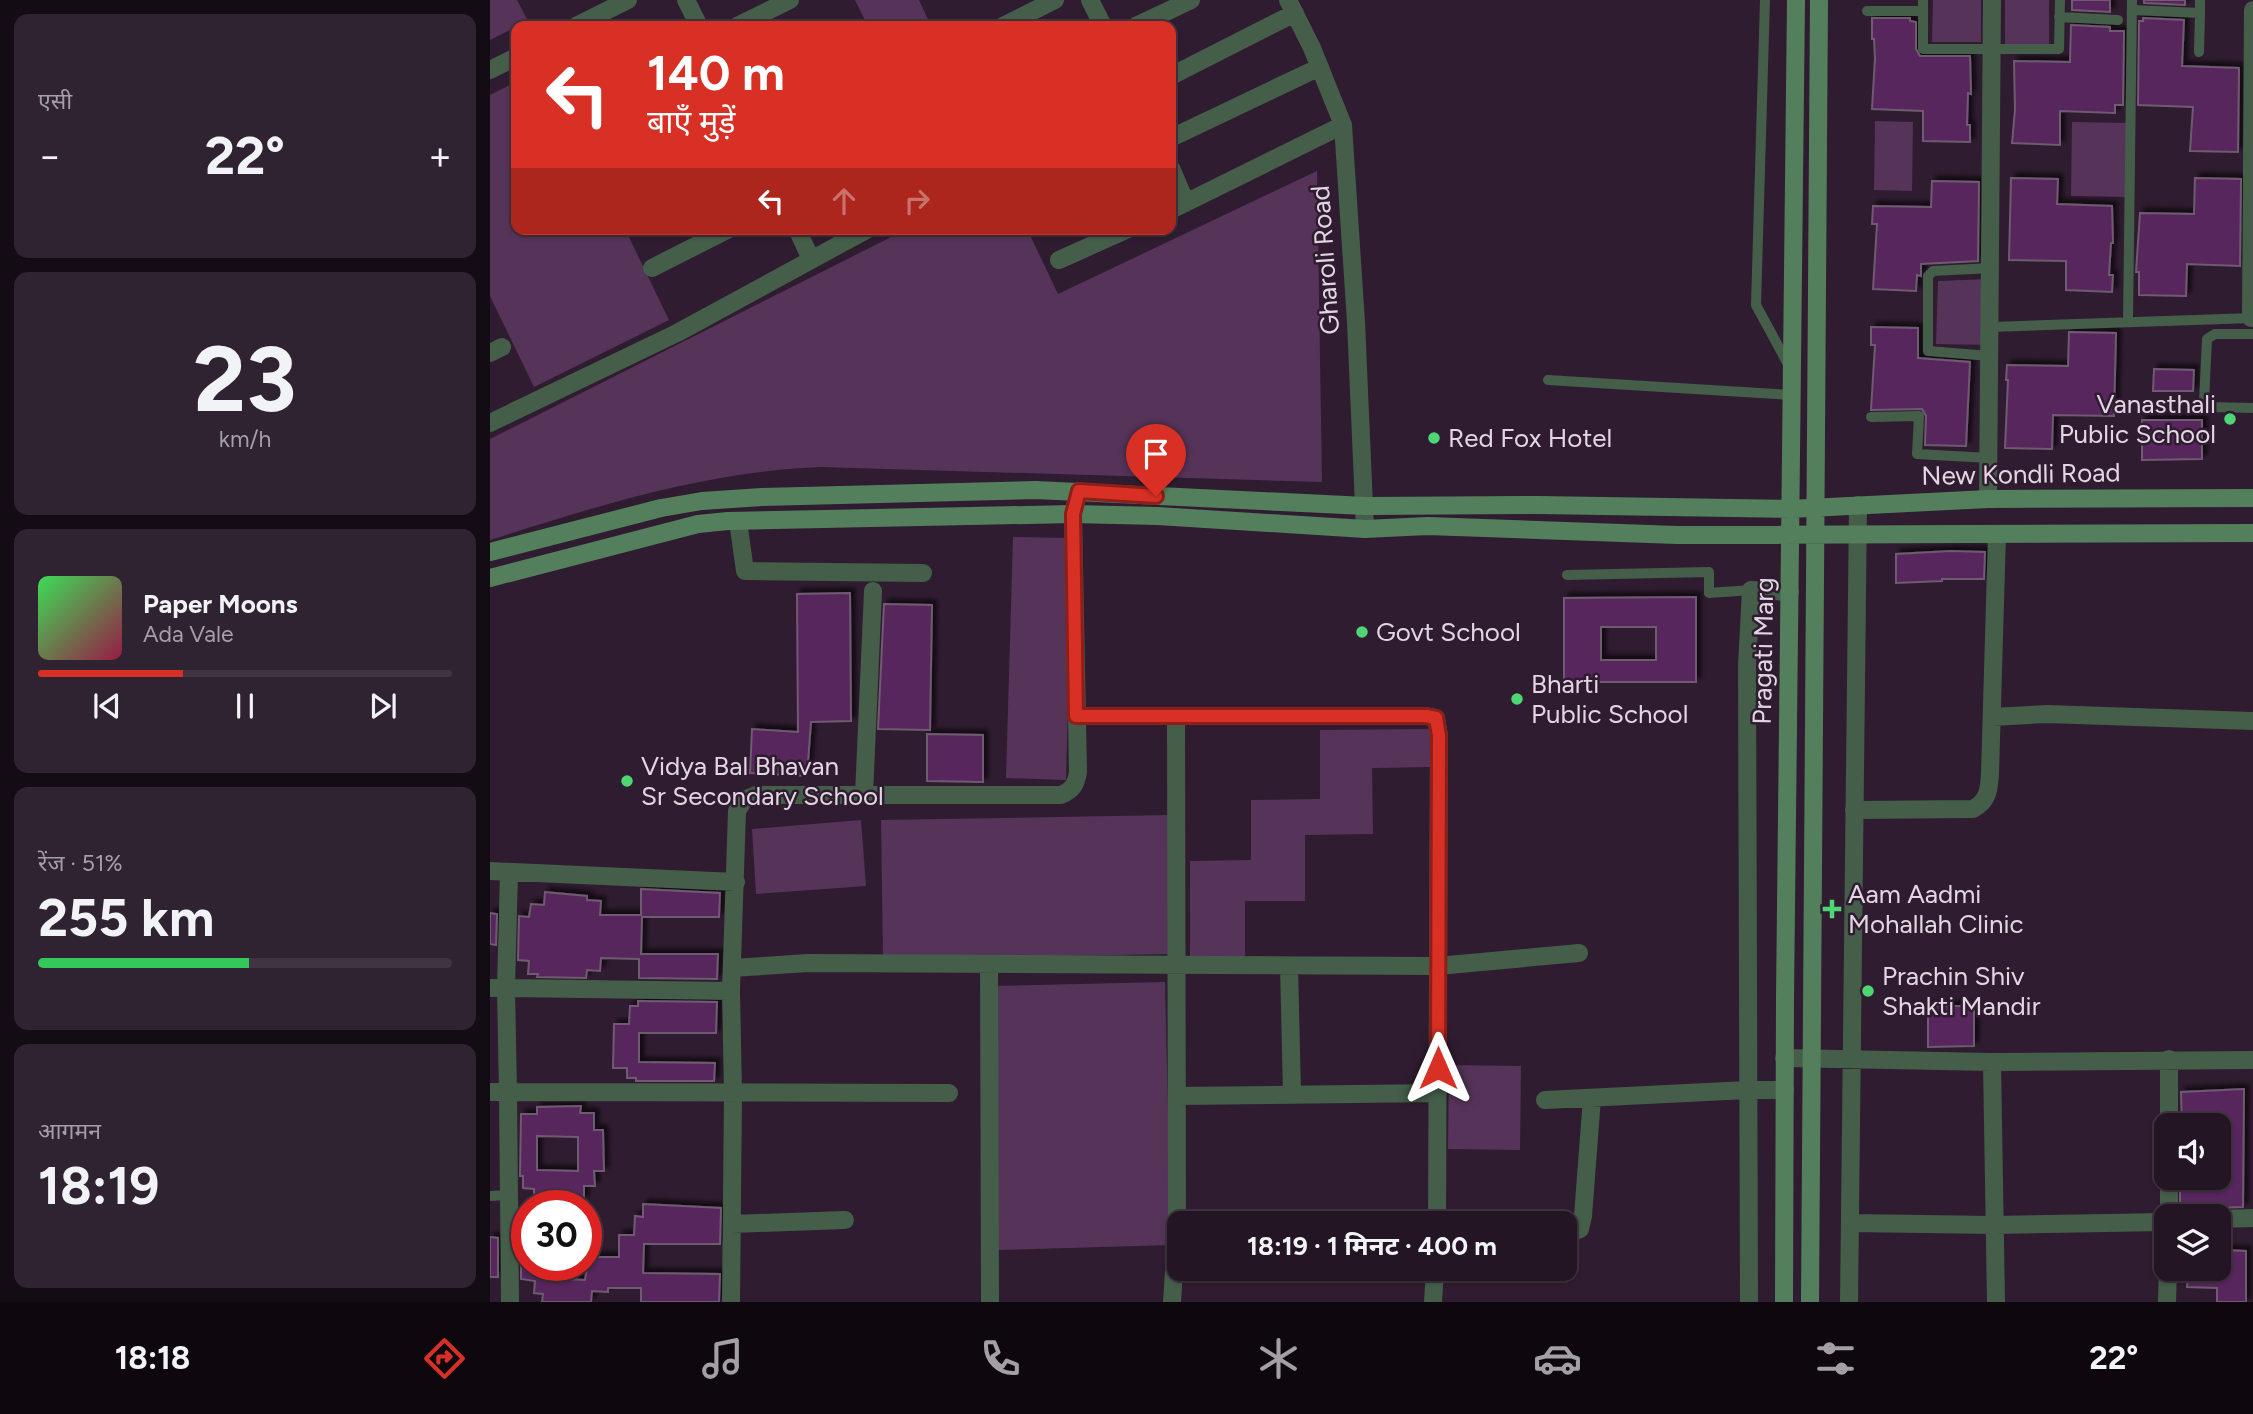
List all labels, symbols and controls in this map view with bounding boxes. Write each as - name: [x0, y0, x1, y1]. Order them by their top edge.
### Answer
- text: 140 m: [647, 43, 785, 102]
- icon: left: [532, 49, 623, 140]
- text: एसी: [38, 87, 72, 115]
- text: बाएँ मुड़ें: [647, 103, 735, 141]
- text: 22°: [205, 125, 285, 187]
- text: −: [38, 133, 62, 179]
- text: +: [428, 133, 452, 179]
- icon: left: [752, 182, 790, 220]
- icon: ahead: [825, 182, 863, 220]
- icon: right: [898, 182, 936, 220]
- street label: Gharoli Road: [1304, 184, 1346, 336]
- text: 23: [193, 325, 297, 434]
- place label: Vanasthali Public School: [2059, 388, 2216, 450]
- marker: Vanasthali Public School: [2222, 411, 2238, 427]
- place label: Red Fox Hotel: [1448, 422, 1612, 454]
- pin: [1126, 424, 1186, 496]
- text: km/h: [219, 425, 271, 453]
- marker: Red Fox Hotel: [1426, 430, 1442, 446]
- icon: arrive: [1137, 435, 1175, 473]
- street label: New Kondli Road: [1921, 456, 2121, 492]
- street label: Pragati Marg: [1746, 577, 1780, 725]
- text: Paper Moons: [143, 588, 298, 620]
- place label: Govt School: [1376, 616, 1521, 648]
- text: Ada Vale: [143, 620, 234, 648]
- marker: Govt School: [1354, 624, 1370, 640]
- place label: Bharti Public School: [1531, 668, 1688, 730]
- icon: previous: [88, 687, 126, 725]
- icon: pause: [226, 687, 264, 725]
- icon: next: [364, 687, 402, 725]
- marker: Bharti Public School: [1509, 691, 1525, 707]
- place label: Vidya Bal Bhavan Sr Secondary School: [641, 750, 884, 812]
- marker: Vidya Bal Bhavan Sr Secondary School: [619, 773, 635, 789]
- text: रेंज · 51%: [38, 849, 122, 877]
- place label: Aam Aadmi Mohallah Clinic: [1848, 878, 2024, 940]
- text: 255 km: [38, 887, 214, 949]
- marker: Aam Aadmi Mohallah Clinic: [1822, 899, 1842, 919]
- place label: Prachin Shiv Shakti Mandir: [1882, 960, 2041, 1022]
- marker: Prachin Shiv Shakti Mandir: [1860, 983, 1876, 999]
- position arrow: [1401, 1031, 1475, 1105]
- map controls: [2154, 1113, 2231, 1281]
- button: sound: [2154, 1113, 2231, 1190]
- text: आगमन: [38, 1117, 101, 1145]
- text: 18:19: [38, 1155, 160, 1217]
- speed limit sign: 30: [511, 1190, 602, 1281]
- button: layers: [2154, 1204, 2231, 1281]
- text: 18:19 · 1 मिनट · 400 m: [1247, 1230, 1497, 1262]
- icon: directions: [420, 1334, 469, 1383]
- icon: music: [698, 1334, 747, 1383]
- icon: phone: [976, 1334, 1025, 1383]
- icon: climate: [1254, 1334, 1303, 1383]
- icon: car: [1533, 1334, 1582, 1383]
- icon: filters: [1811, 1334, 1860, 1383]
- text: 18:18: [115, 1339, 190, 1377]
- text: 22°: [2089, 1339, 2138, 1377]

